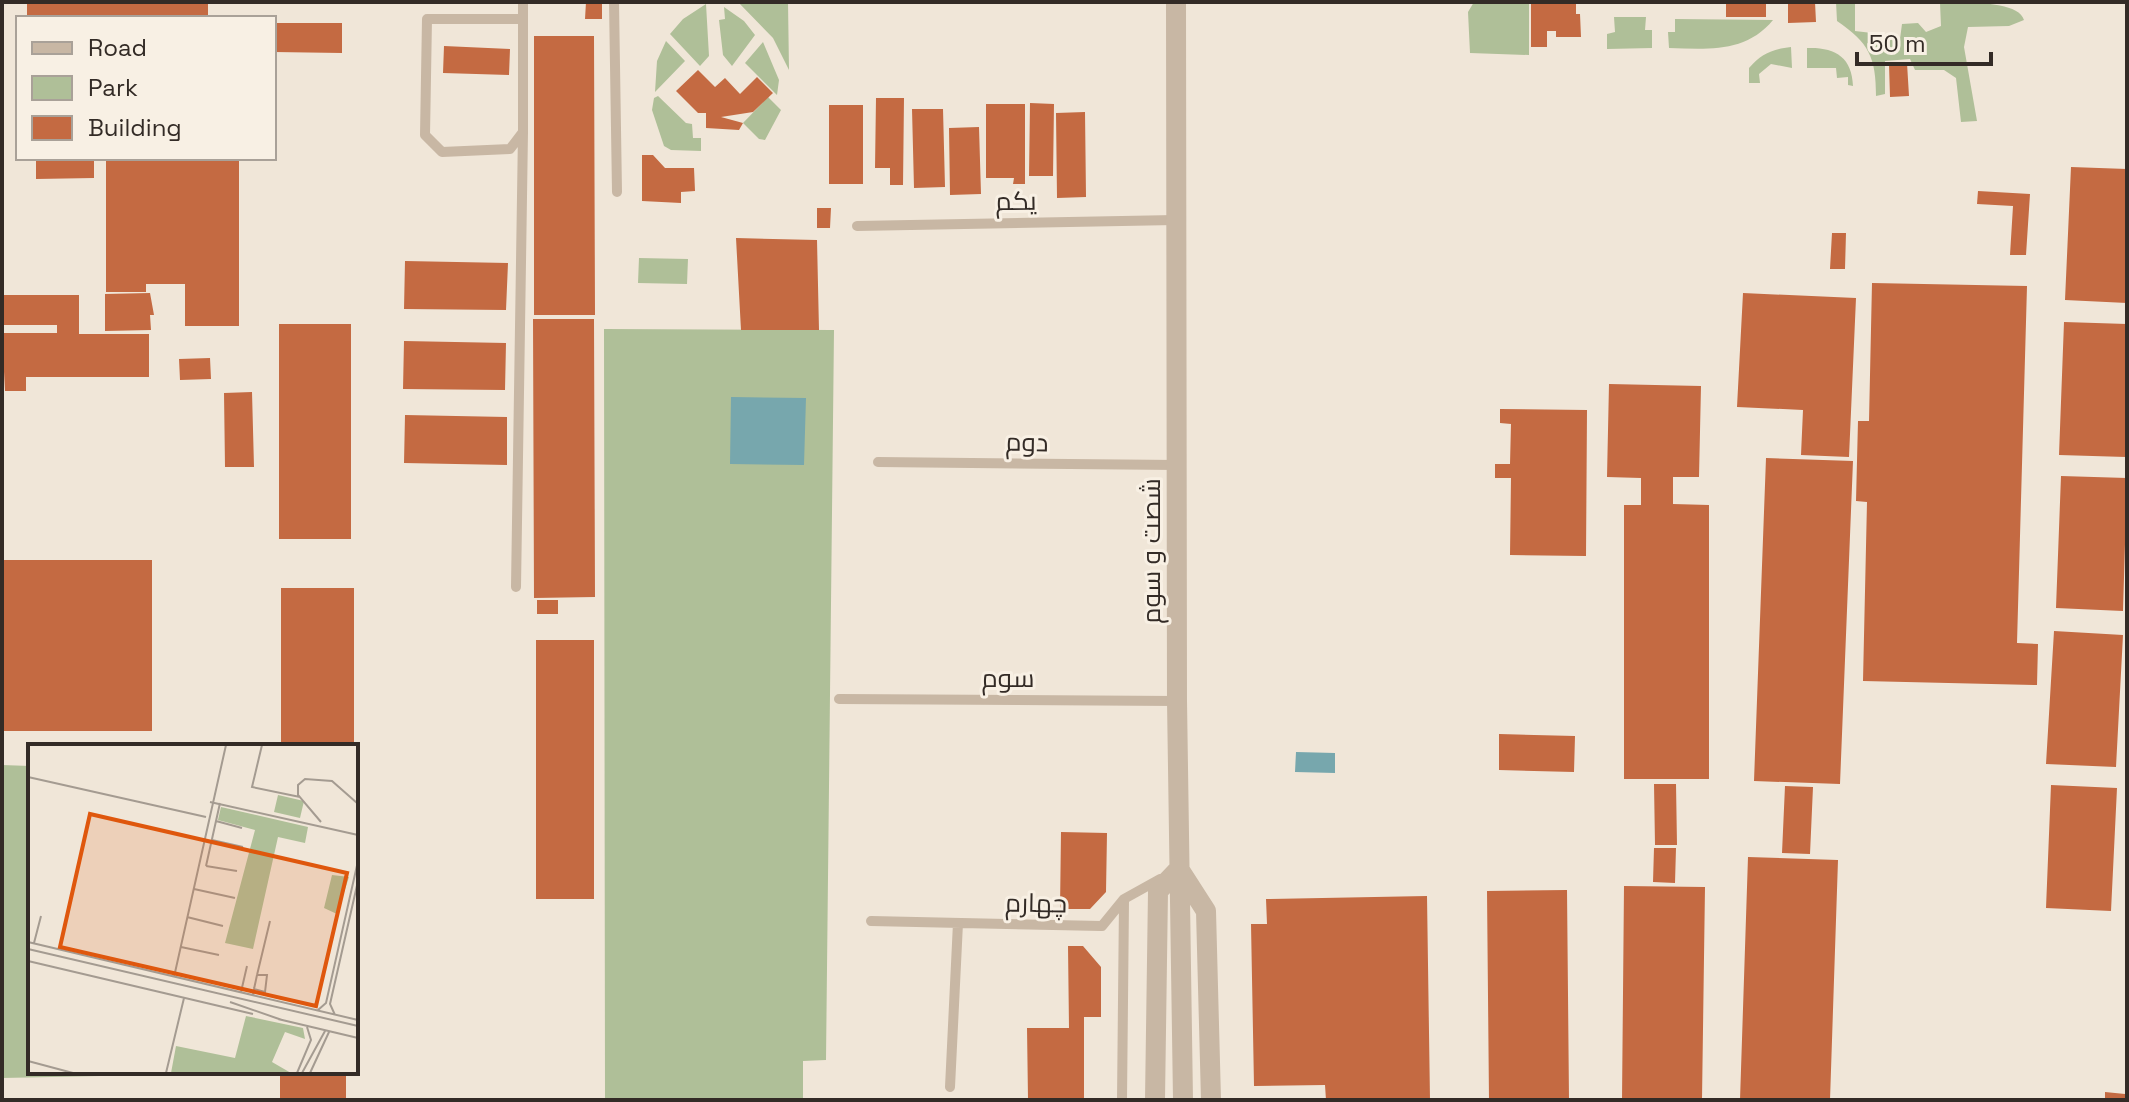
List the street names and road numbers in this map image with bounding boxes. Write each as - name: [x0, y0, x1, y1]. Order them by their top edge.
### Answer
- street label: یکم: [995, 184, 1037, 219]
- street label: دوم: [1005, 425, 1049, 460]
- street label: شصت و سوم: [1134, 478, 1169, 624]
- street label: سوم: [982, 661, 1034, 696]
- street label: چهارم: [1005, 885, 1067, 922]

